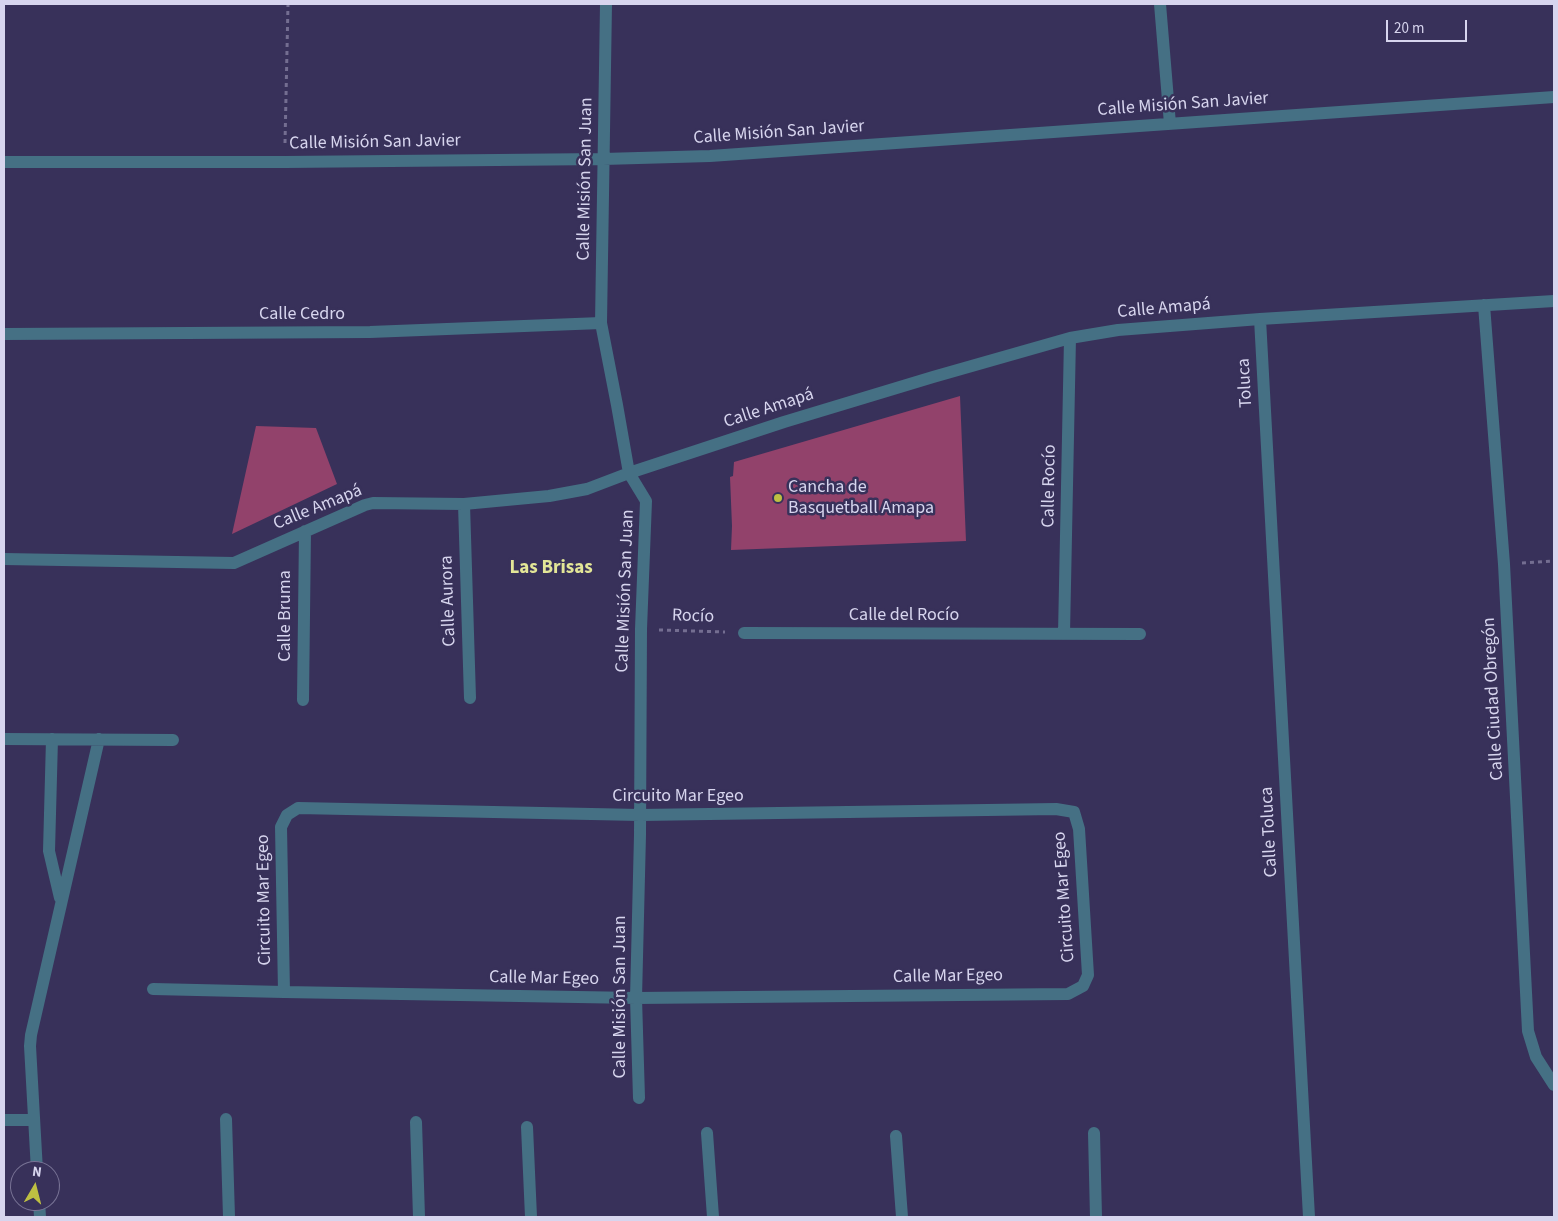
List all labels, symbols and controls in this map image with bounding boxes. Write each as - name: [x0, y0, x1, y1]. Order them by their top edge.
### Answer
- scale bar: [1388, 10, 1469, 42]
- text: 20 m: [1394, 18, 1424, 39]
- street label: Calle Misión San Javier: [1097, 88, 1269, 122]
- street label: Calle Misión San Juan: [574, 97, 598, 261]
- street label: Calle Misión San Javier: [693, 116, 865, 150]
- street label: Calle Misión San Javier: [289, 131, 461, 155]
- street label: Calle Amapá: [1116, 294, 1212, 324]
- street label: Calle Cedro: [259, 304, 345, 326]
- street label: Toluca: [1234, 358, 1258, 408]
- street label: Calle Amapá: [721, 384, 817, 434]
- street label: Calle Rocío: [1038, 444, 1062, 528]
- place label: Cancha de Basquetball Amapa: [788, 477, 934, 520]
- street label: Calle Amapá: [271, 480, 365, 536]
- marker: Cancha de Basquetball Amapa: [772, 492, 784, 504]
- street label: Calle Misión San Juan: [612, 509, 640, 673]
- street label: Calle Aurora: [437, 555, 461, 647]
- district label: Las Brisas: [509, 558, 593, 580]
- street label: Calle Bruma: [275, 570, 297, 662]
- street label: Rocío: [672, 605, 714, 629]
- street label: Calle del Rocío: [849, 605, 959, 627]
- street label: Calle Ciudad Obregón: [1479, 617, 1509, 781]
- street label: Circuito Mar Egeo: [612, 786, 744, 808]
- street label: Calle Toluca: [1257, 786, 1283, 878]
- street label: Circuito Mar Egeo: [1050, 831, 1080, 963]
- street label: Circuito Mar Egeo: [253, 834, 277, 966]
- street label: Calle Misión San Juan: [610, 915, 632, 1079]
- street label: Calle Mar Egeo: [893, 965, 1003, 989]
- street label: Calle Mar Egeo: [489, 967, 599, 991]
- north arrow: [10, 1161, 60, 1211]
- text: N: [31, 1162, 43, 1183]

